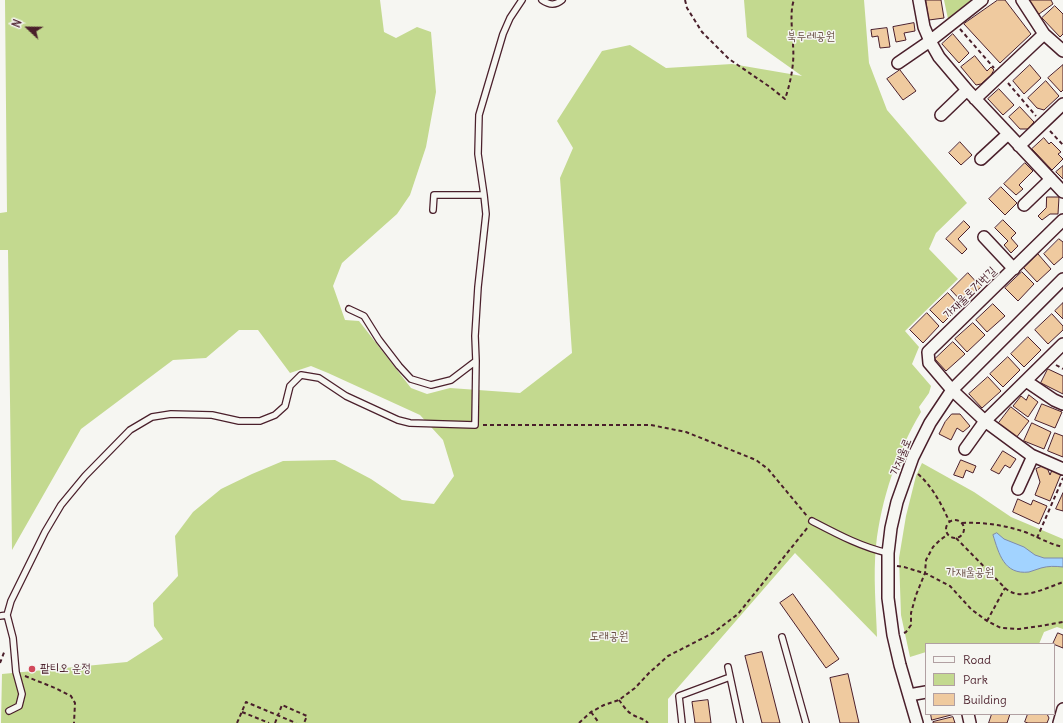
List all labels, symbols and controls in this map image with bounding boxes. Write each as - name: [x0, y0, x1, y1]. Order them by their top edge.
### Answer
- north arrow: [8, 8, 48, 48]
- text: N: [9, 17, 25, 30]
- park label: 북두레공원: [787, 30, 835, 44]
- street label: 가재울로71번길: [940, 264, 1000, 322]
- street label: 가재울로: [887, 436, 915, 478]
- park label: 가재울공원: [946, 566, 994, 580]
- park label: 도래공원: [590, 630, 628, 644]
- legend: [925, 643, 1055, 715]
- text: Road: [963, 652, 991, 667]
- place label: 팥티오 운정: [40, 662, 91, 676]
- marker: 팥티오 운정: [27, 664, 37, 674]
- text: Park: [963, 672, 988, 687]
- text: Building: [963, 692, 1007, 707]

